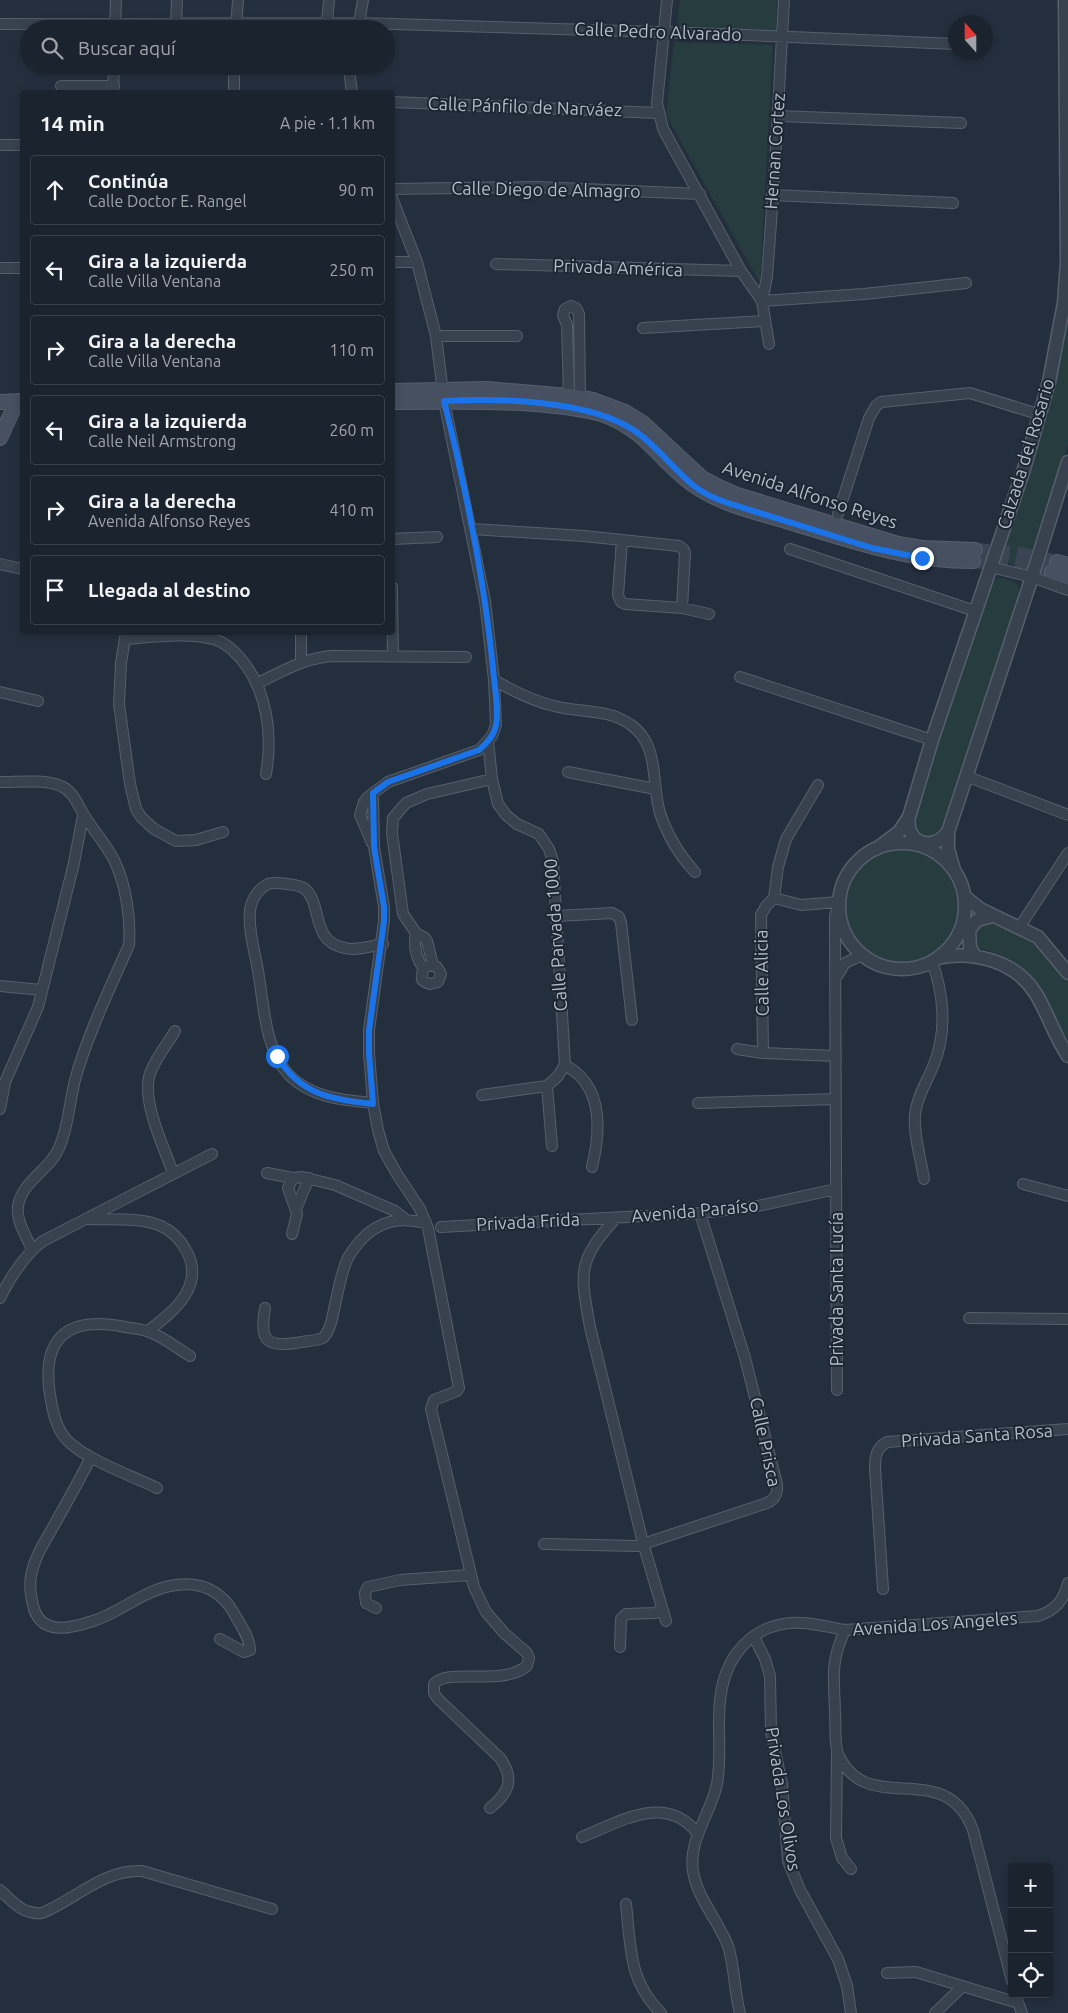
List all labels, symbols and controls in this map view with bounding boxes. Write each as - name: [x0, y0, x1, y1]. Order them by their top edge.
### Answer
- north arrow: [948, 15, 993, 60]
- street label: Calle Pedro Alvarado: [574, 18, 742, 44]
- search box: [20, 20, 395, 75]
- icon: search: [38, 34, 66, 62]
- text: Buscar aquí: [78, 37, 176, 59]
- street label: Hernan Cortez: [760, 92, 788, 210]
- street label: Calle Pánfilo de Narváez: [427, 93, 623, 119]
- text: 14 min: [40, 111, 105, 135]
- text: A pie · 1.1 km: [280, 114, 375, 132]
- text: Continúa: [88, 170, 169, 192]
- icon: ahead: [41, 176, 69, 204]
- street label: Calle Diego de Almagro: [451, 177, 641, 201]
- text: 90 m: [338, 181, 374, 199]
- text: Calle Doctor E. Rangel: [88, 192, 247, 210]
- text: Gira a la izquierda: [88, 250, 247, 272]
- street label: Privada América: [553, 255, 683, 279]
- icon: left: [41, 256, 69, 284]
- text: 250 m: [329, 261, 374, 279]
- text: Calle Villa Ventana: [88, 272, 221, 290]
- text: Gira a la derecha: [88, 330, 236, 352]
- icon: right: [41, 336, 69, 364]
- text: 110 m: [329, 341, 374, 359]
- text: Calle Villa Ventana: [88, 352, 221, 370]
- street label: Calzada del Rosario: [993, 376, 1057, 531]
- text: Gira a la izquierda: [88, 410, 247, 432]
- icon: left: [41, 416, 69, 444]
- text: 260 m: [329, 421, 374, 439]
- text: Calle Neil Armstrong: [88, 432, 236, 450]
- street label: Avenida Alfonso Reyes: [720, 456, 900, 532]
- text: Gira a la derecha: [88, 490, 236, 512]
- icon: right: [41, 496, 69, 524]
- text: 410 m: [329, 501, 374, 519]
- text: Avenida Alfonso Reyes: [88, 512, 250, 530]
- route end: [911, 547, 934, 570]
- icon: arrive: [41, 576, 69, 604]
- text: Llegada al destino: [88, 579, 251, 601]
- street label: Calle Parvada 1000: [540, 858, 570, 1012]
- street label: Calle Alicia: [750, 930, 772, 1016]
- route start: [266, 1045, 289, 1068]
- street label: Avenida Paraíso: [631, 1194, 759, 1226]
- street label: Privada Frida: [475, 1208, 580, 1234]
- street label: Privada Santa Lucía: [826, 1212, 846, 1366]
- street label: Calle Prisca: [747, 1395, 785, 1488]
- street label: Privada Santa Rosa: [900, 1420, 1053, 1450]
- street label: Avenida Los Angeles: [852, 1607, 1018, 1639]
- street label: Privada Los Olivos: [763, 1725, 805, 1872]
- map controls: [1008, 1863, 1053, 1998]
- button: +: [1008, 1863, 1053, 1908]
- button: −: [1008, 1908, 1053, 1953]
- button: locate: [1008, 1953, 1053, 1998]

